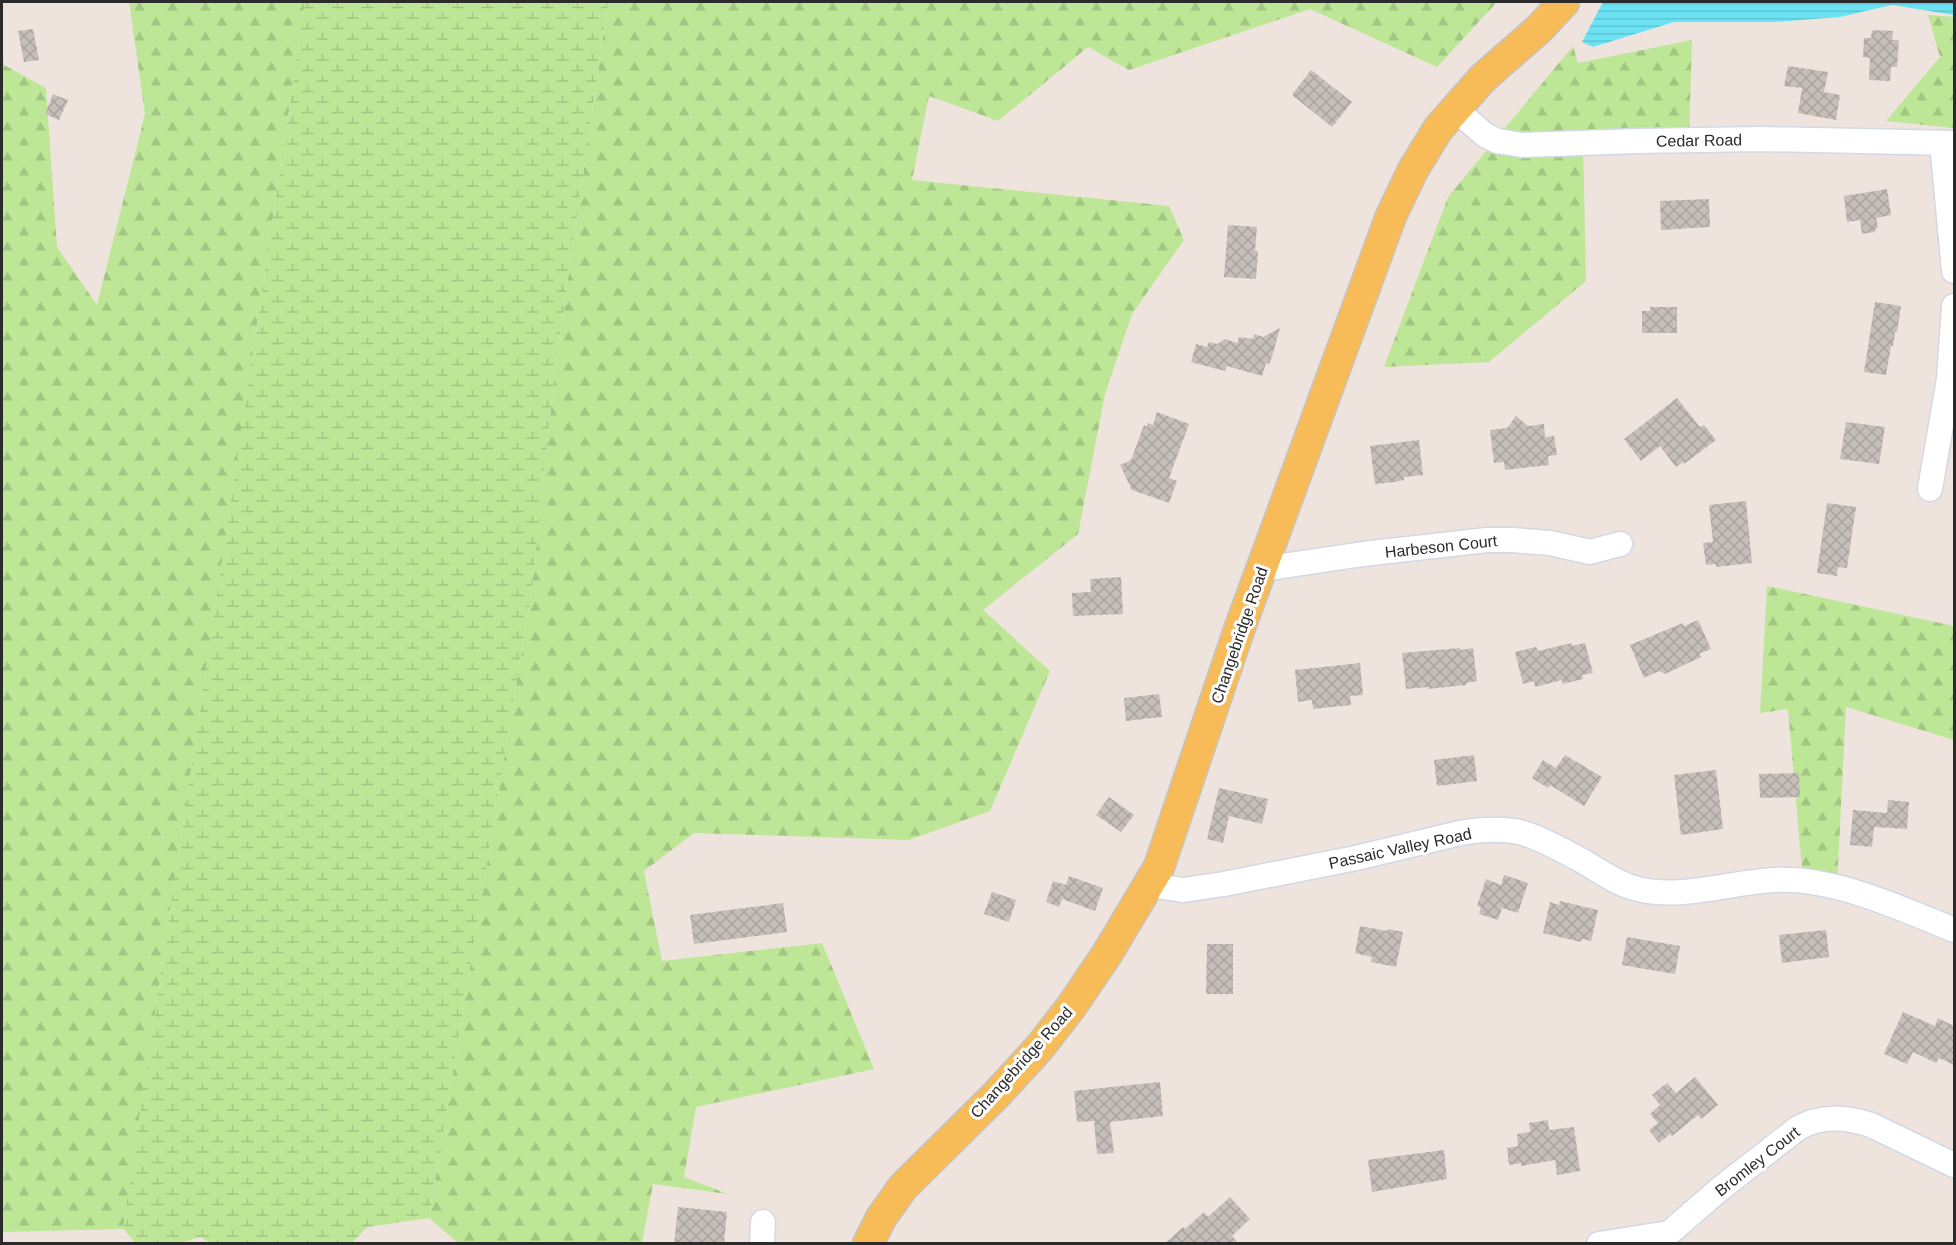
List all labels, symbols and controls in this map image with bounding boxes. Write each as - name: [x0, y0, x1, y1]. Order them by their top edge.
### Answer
- street label: Cedar Road: [1656, 131, 1742, 150]
- street label: Harbeson Court: [1384, 532, 1499, 561]
- street label: Changebridge Road: [1208, 565, 1271, 706]
- street label: Passaic Valley Road: [1327, 825, 1473, 872]
- street label: Changebridge Road: [967, 1003, 1076, 1121]
- street label: Bromley Court: [1712, 1123, 1803, 1200]

